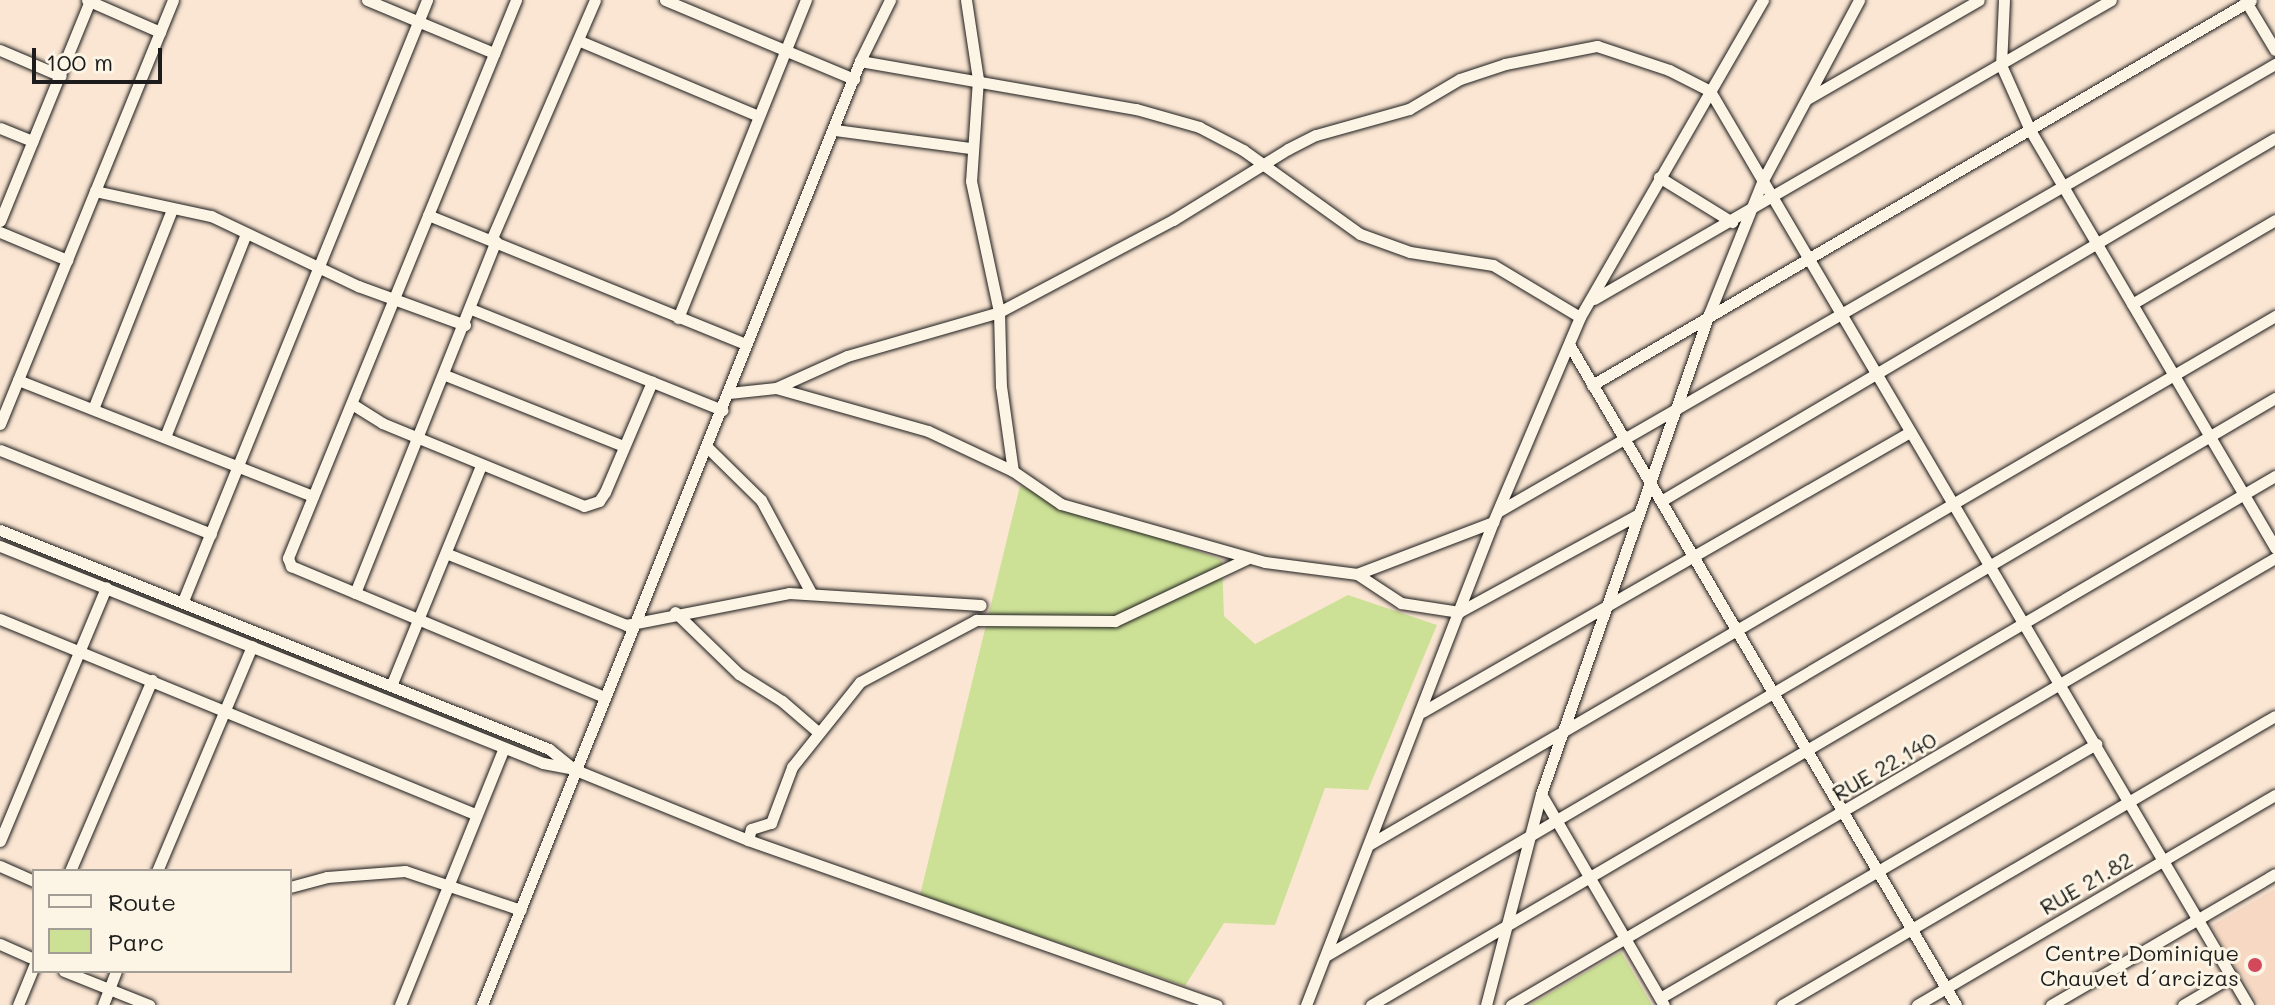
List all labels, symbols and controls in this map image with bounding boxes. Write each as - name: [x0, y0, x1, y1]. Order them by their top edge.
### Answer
- scale bar: [36, 32, 166, 82]
- text: 100 m: [46, 46, 113, 77]
- street label: RUE 22.140: [1827, 726, 1941, 806]
- street label: RUE 21.82: [2035, 846, 2137, 920]
- legend: [32, 869, 292, 973]
- text: Route: [108, 886, 176, 917]
- text: Parc: [108, 926, 164, 957]
- place label: Centre Dominique Chauvet d´arcizas: [2040, 939, 2239, 990]
- marker: Centre Dominique Chauvet d´arcizas: [2246, 956, 2264, 974]

